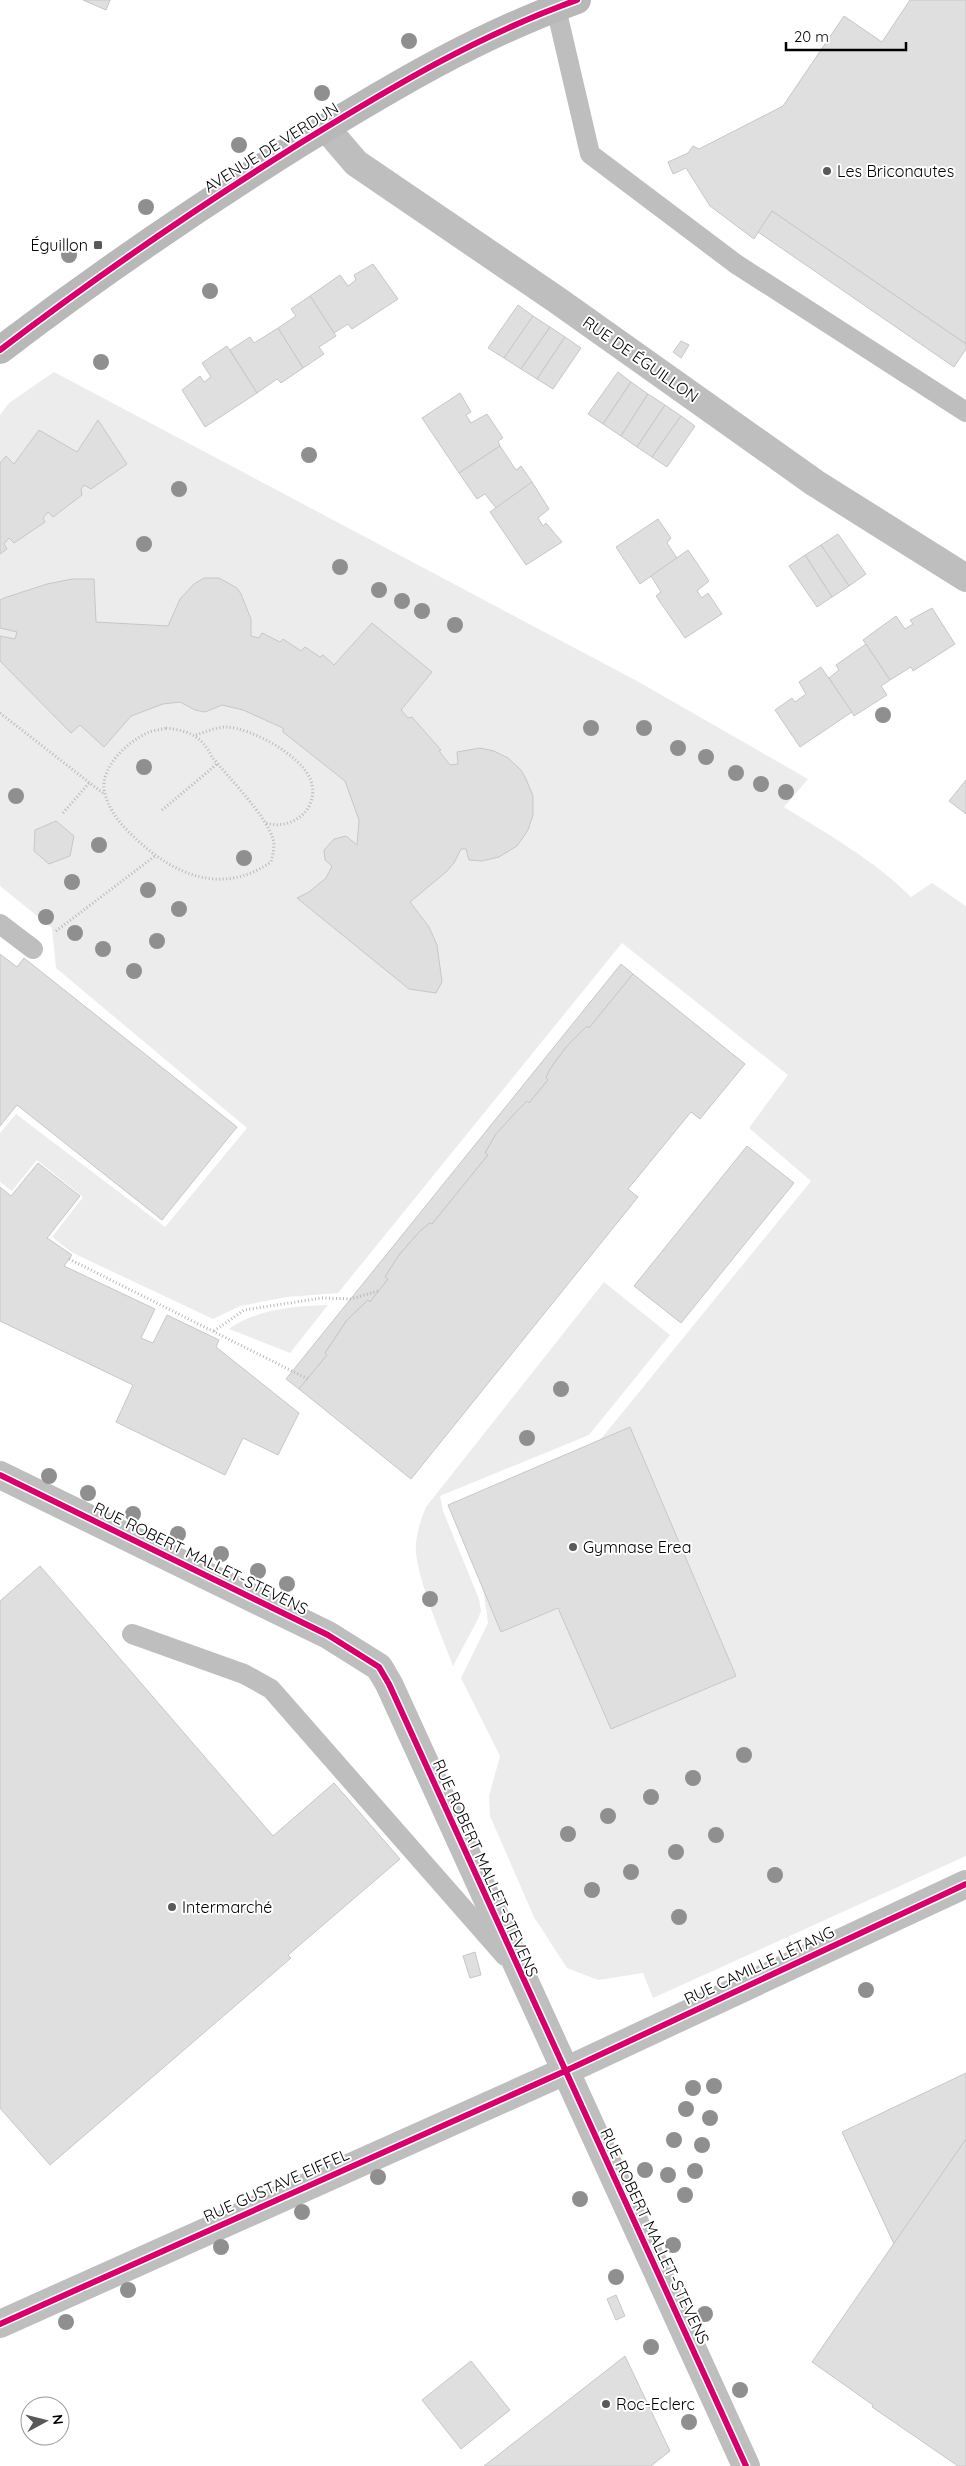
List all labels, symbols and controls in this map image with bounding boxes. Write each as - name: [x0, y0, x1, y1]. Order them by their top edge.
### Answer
- scale bar: [786, 20, 906, 52]
- text: 20 m: [794, 27, 829, 46]
- street label: AVENUE DE VERDUN: [200, 97, 342, 197]
- place label: Les Briconautes: [837, 161, 954, 181]
- marker: Les Briconautes: [821, 165, 833, 177]
- place label: Éguillon: [30, 235, 88, 255]
- marker: Éguillon: [92, 239, 104, 251]
- street label: RUE DE ÉGUILLON: [579, 312, 703, 406]
- street label: RUE ROBERT MALLET-STEVENS: [91, 1497, 311, 1619]
- place label: Gymnase Erea: [583, 1537, 691, 1557]
- marker: Gymnase Erea: [567, 1541, 579, 1553]
- street label: RUE ROBERT MALLET-STEVENS: [429, 1756, 543, 1980]
- place label: Intermarché: [182, 1897, 272, 1917]
- marker: Intermarché: [166, 1901, 178, 1913]
- street label: RUE CAMILLE LÉTANG: [681, 1921, 837, 2009]
- street label: RUE ROBERT MALLET-STEVENS: [596, 2125, 714, 2347]
- street label: RUE GUSTAVE EIFFEL: [200, 2144, 352, 2226]
- place label: Roc-Eclerc: [616, 2394, 695, 2414]
- north arrow: [20, 2396, 70, 2446]
- marker: Roc-Eclerc: [600, 2398, 612, 2410]
- text: N: [48, 2413, 67, 2426]

